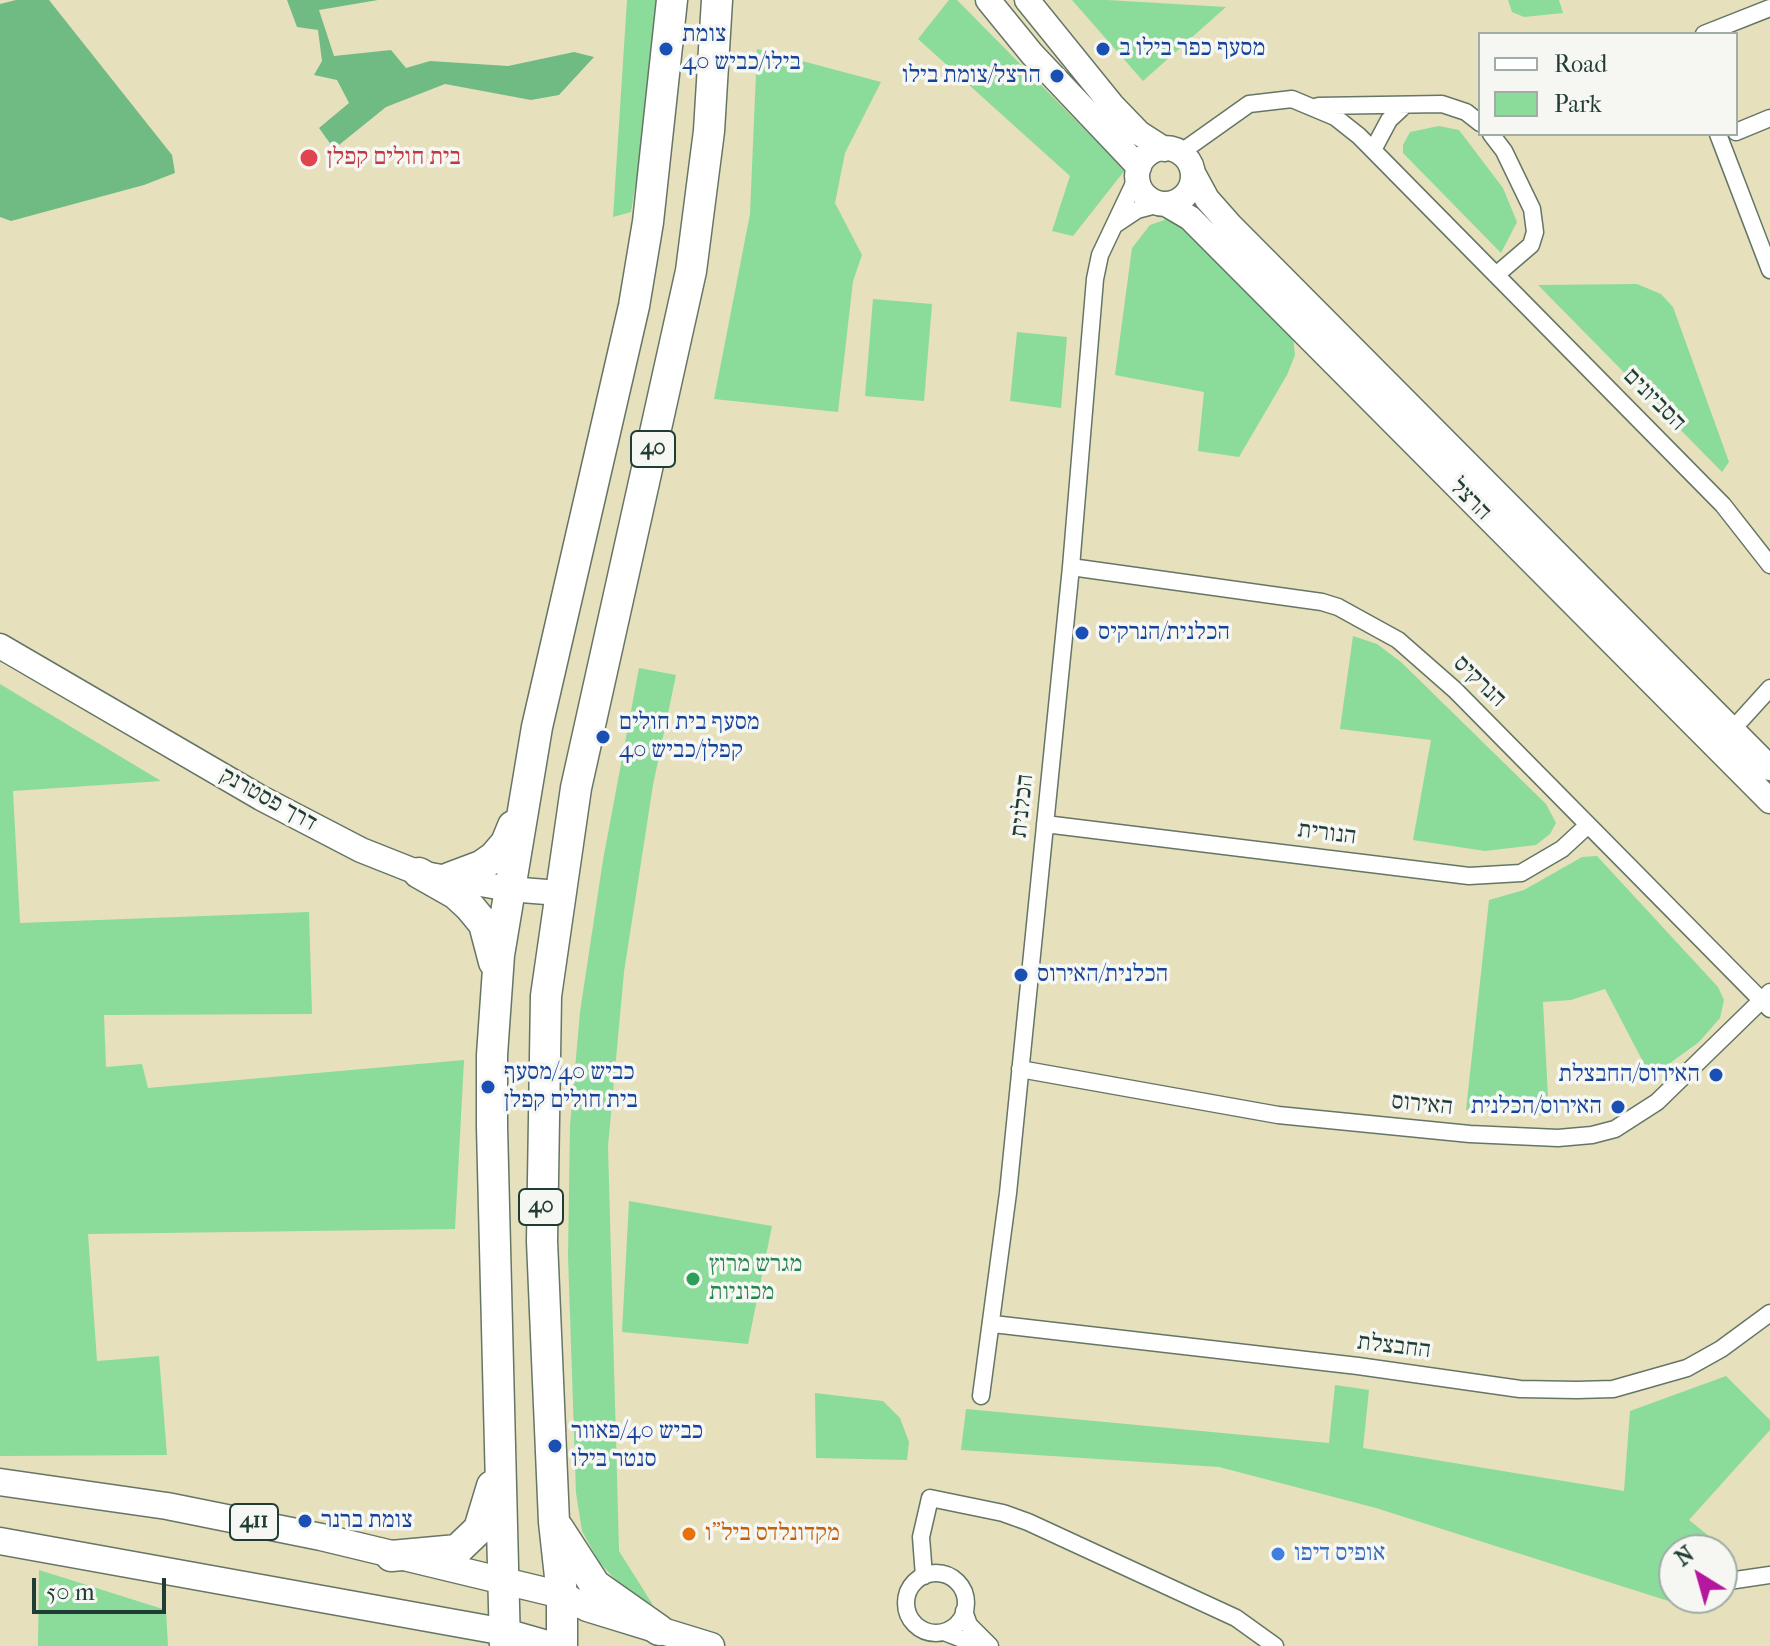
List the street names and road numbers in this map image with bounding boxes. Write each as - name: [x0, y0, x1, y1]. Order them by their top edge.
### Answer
- street label: הסביונים: [1617, 363, 1691, 437]
- road number: 40: [631, 431, 675, 467]
- street label: הרצל: [1443, 473, 1497, 527]
- street label: הנרקיס: [1447, 650, 1511, 714]
- street label: דרך פסטרנק: [214, 762, 322, 838]
- street label: הכלנית: [1005, 773, 1041, 839]
- street label: הנורית: [1296, 816, 1358, 852]
- street label: האירוס: [1390, 1087, 1454, 1123]
- road number: 40: [519, 1189, 563, 1225]
- street label: החבצלת: [1356, 1328, 1432, 1366]
- road number: 411: [230, 1504, 278, 1540]

